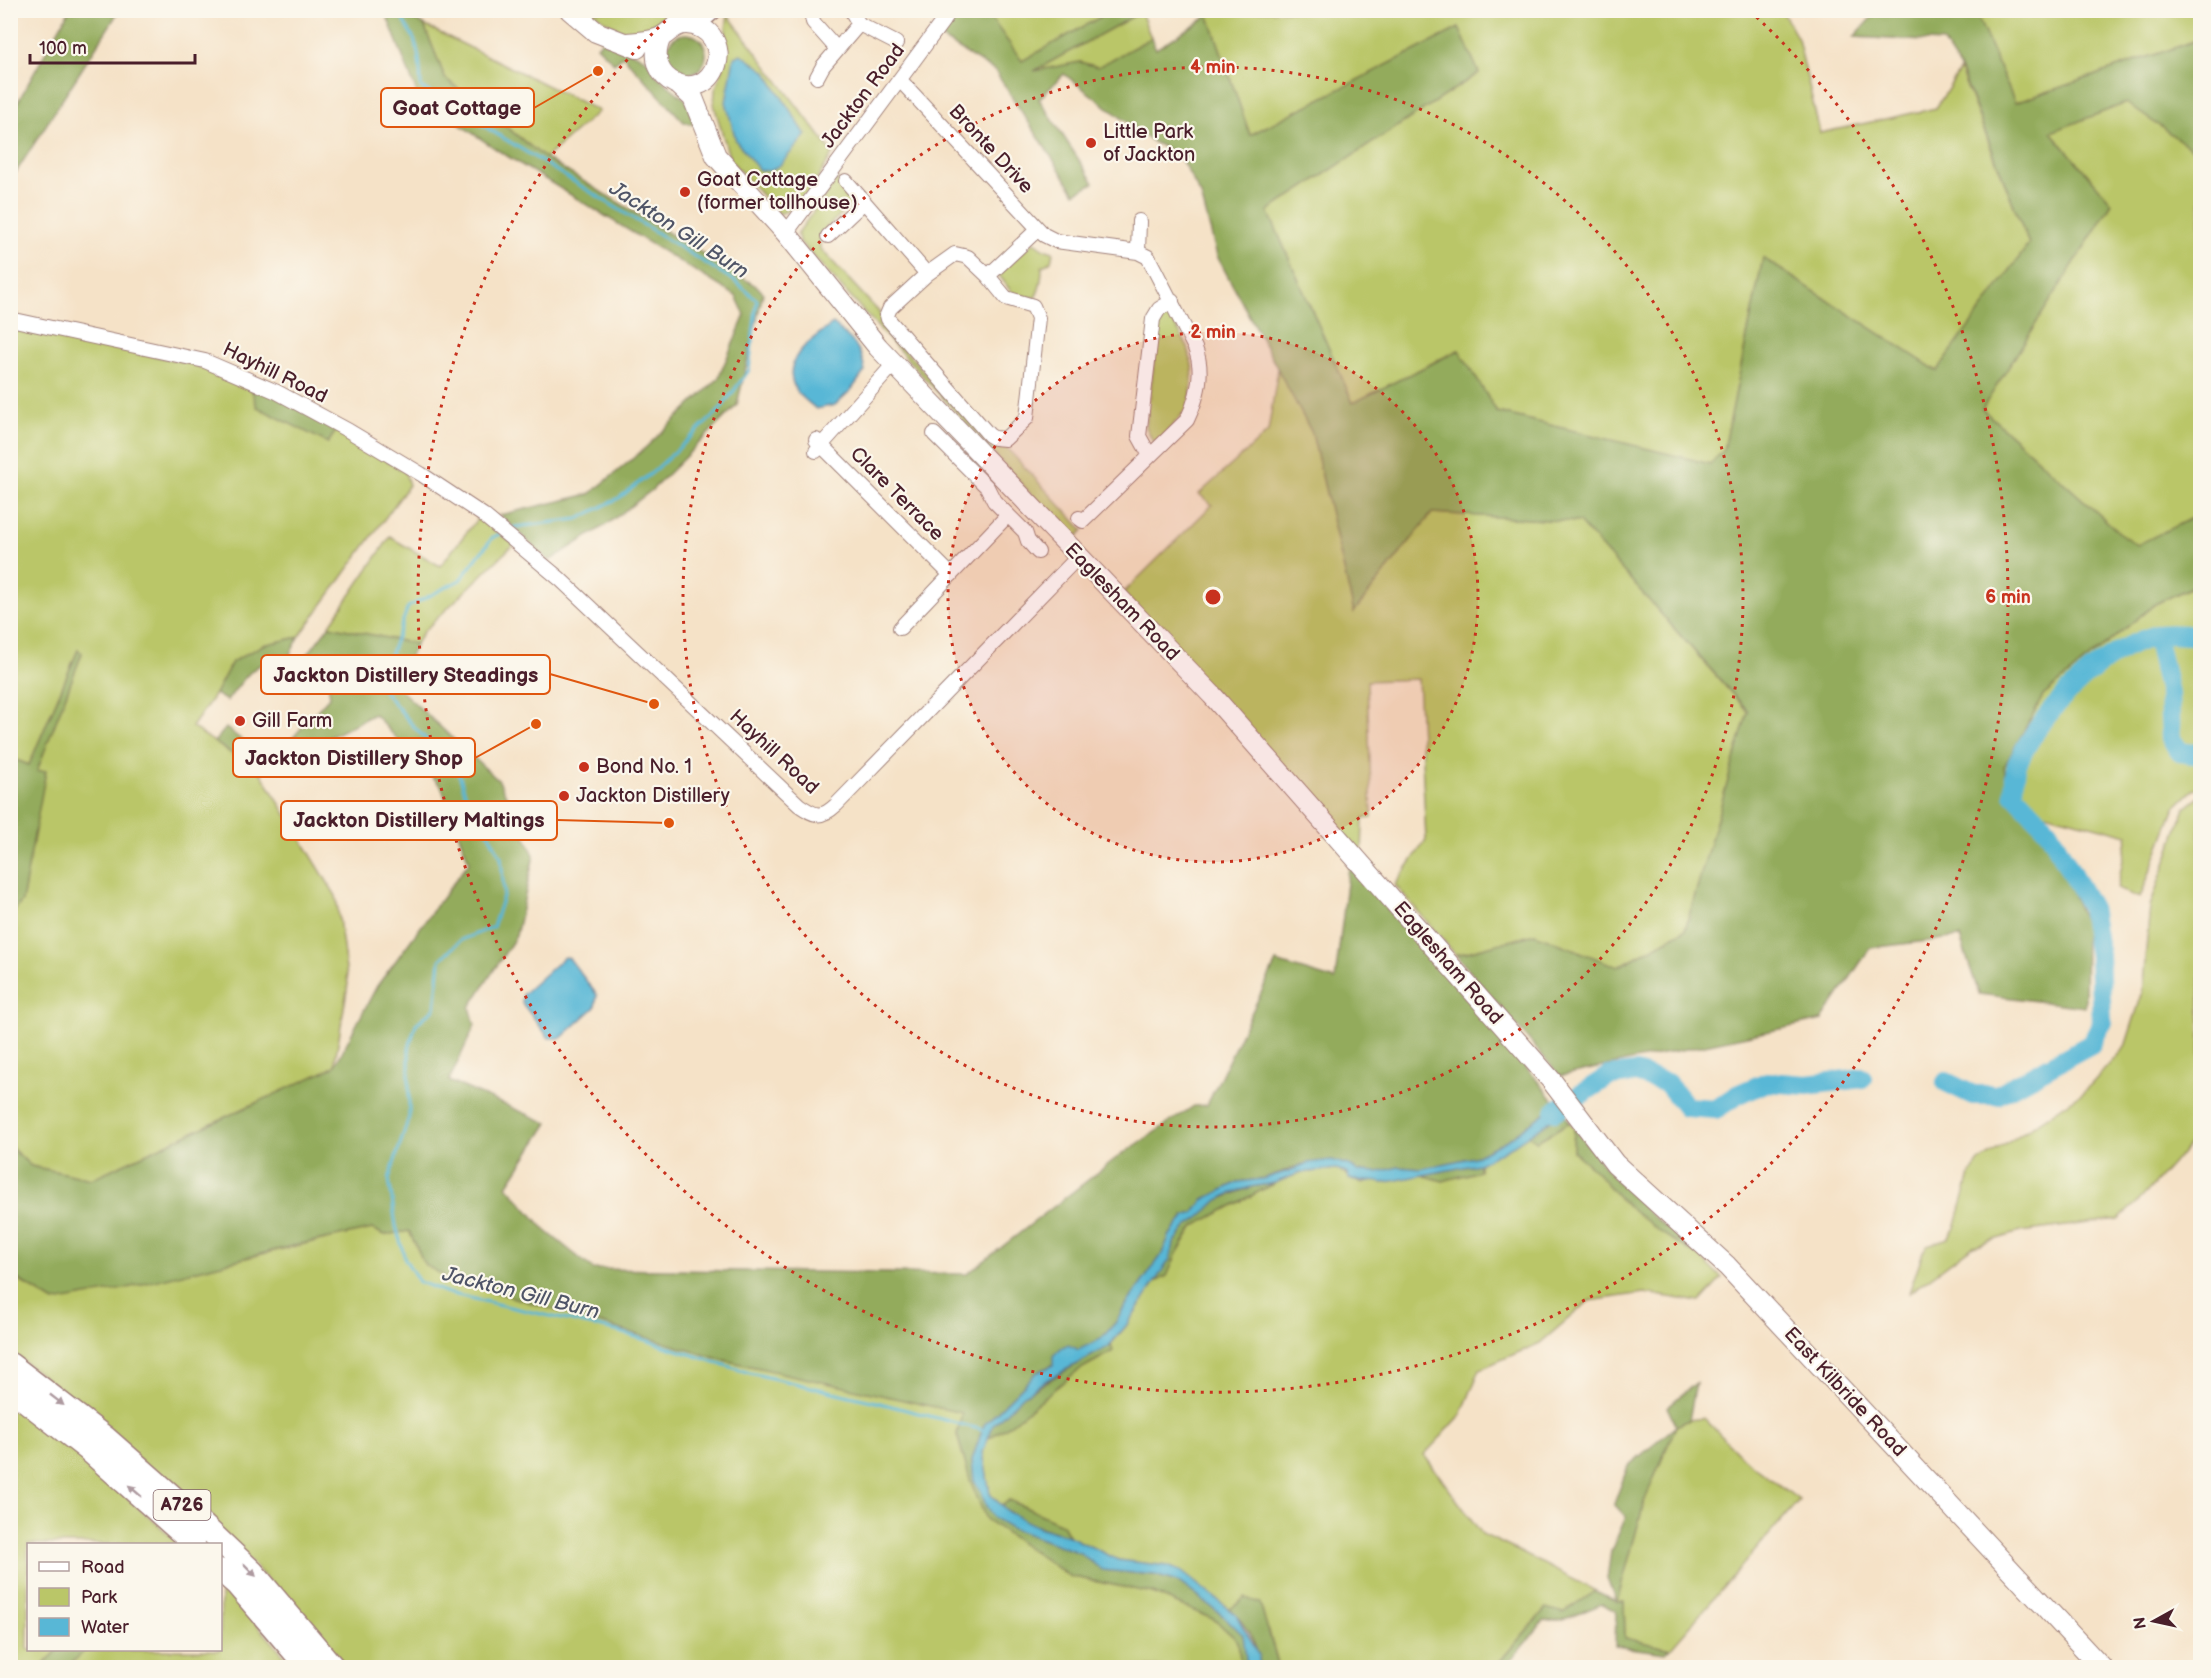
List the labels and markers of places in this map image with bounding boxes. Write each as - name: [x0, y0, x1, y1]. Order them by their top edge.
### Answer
- callout: Goat Cottage: [381, 88, 534, 127]
- place label: Little Park of Jackton: [1103, 120, 1195, 167]
- marker: Little Park of Jackton: [1084, 136, 1098, 150]
- place label: Goat Cottage (former tollhouse): [697, 168, 858, 215]
- marker: Goat Cottage (former tollhouse): [678, 185, 692, 199]
- centre of rings: [1203, 587, 1223, 607]
- callout: Jackton Distillery Steadings: [261, 655, 550, 694]
- place label: Gill Farm: [252, 709, 332, 733]
- marker: Gill Farm: [233, 714, 247, 728]
- callout: Jackton Distillery Shop: [233, 738, 475, 777]
- place label: Bond No. 1: [596, 755, 692, 779]
- marker: Bond No. 1: [577, 760, 591, 774]
- place label: Jackton Distillery: [576, 784, 730, 808]
- marker: Jackton Distillery: [557, 789, 571, 803]
- callout: Jackton Distillery Maltings: [281, 801, 557, 840]

